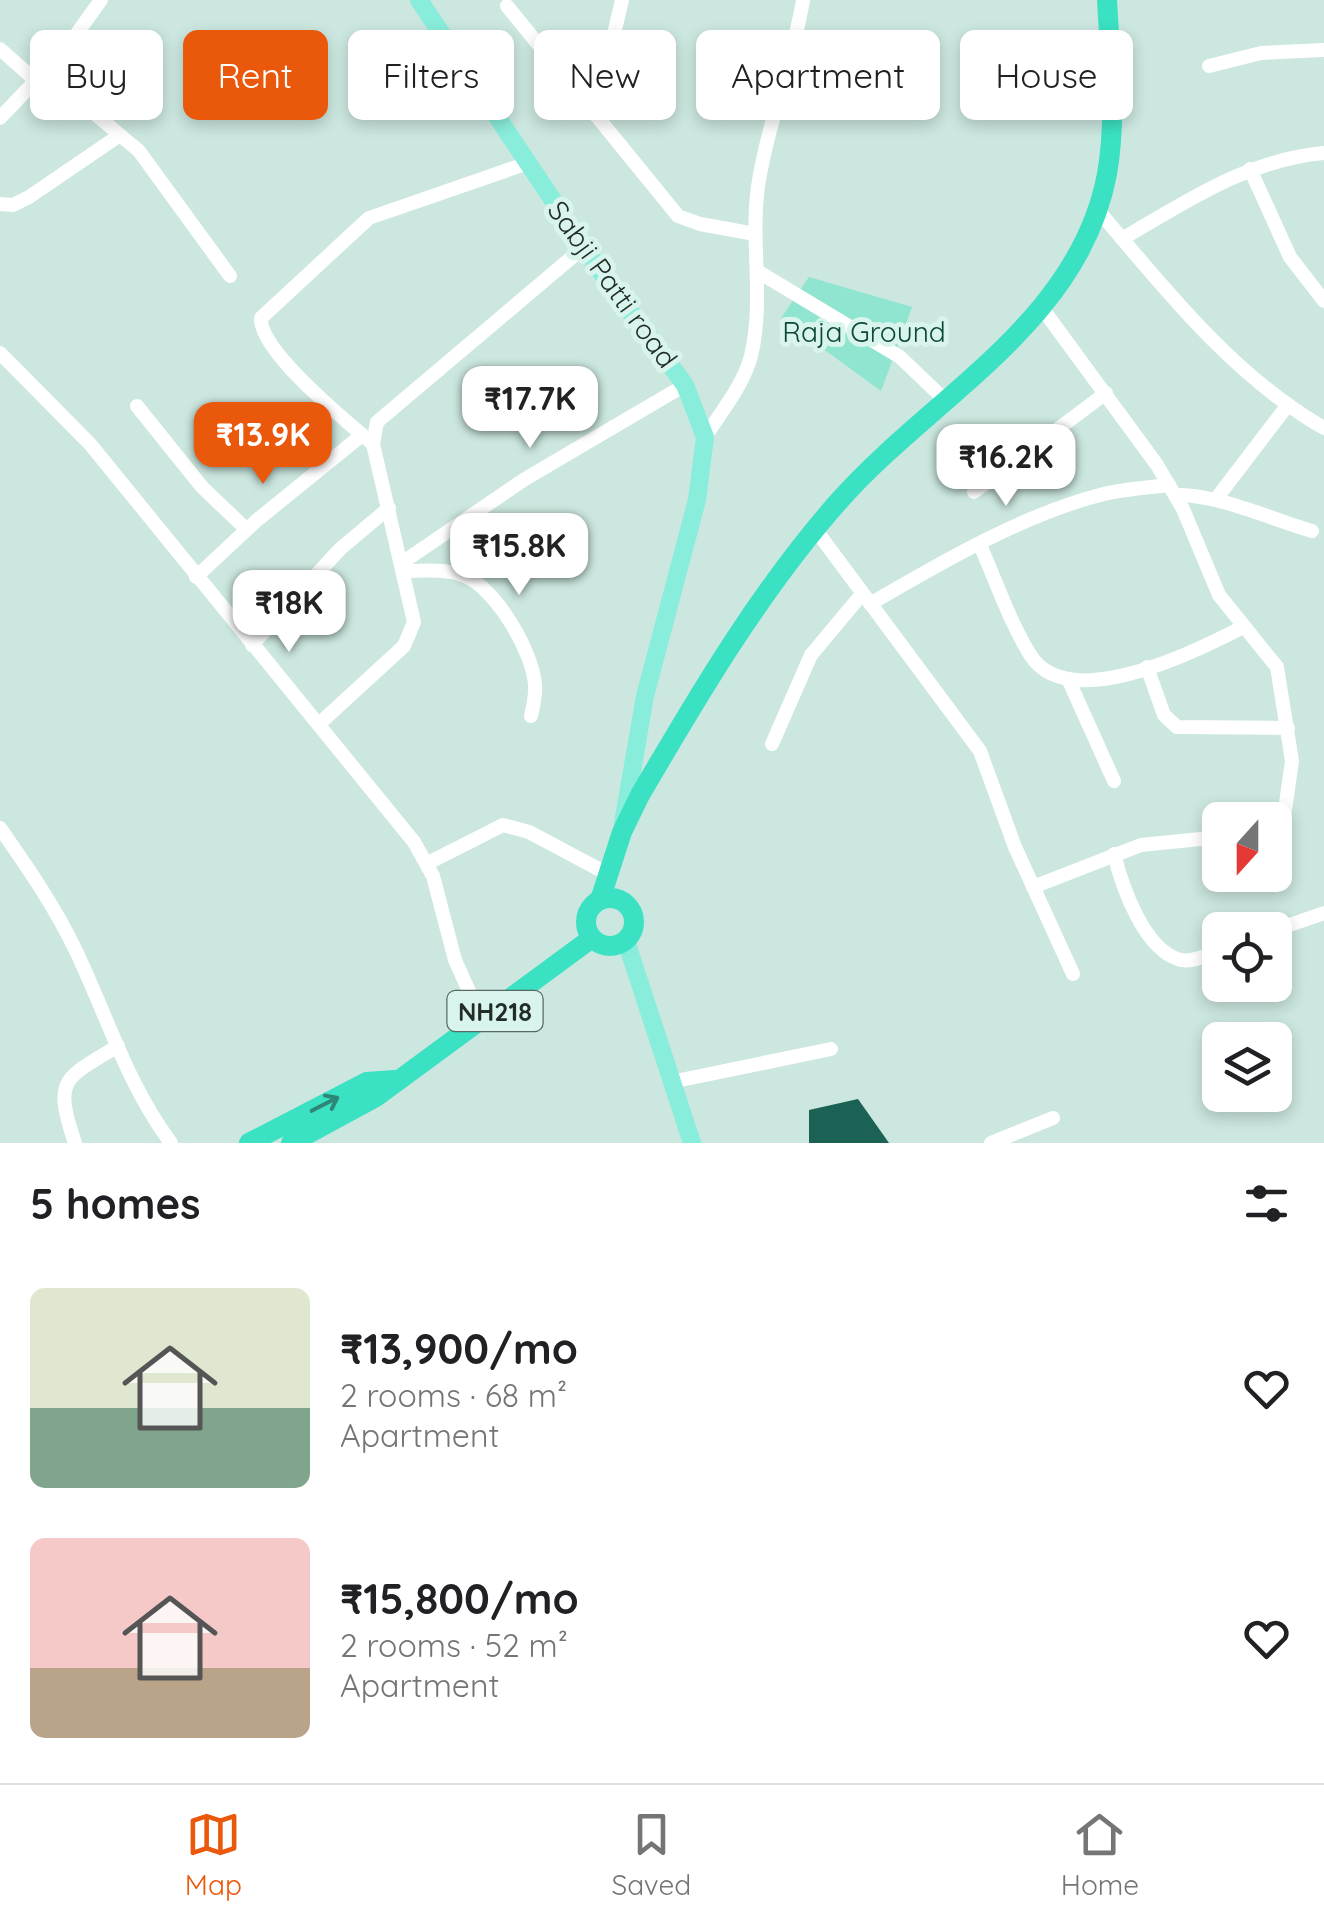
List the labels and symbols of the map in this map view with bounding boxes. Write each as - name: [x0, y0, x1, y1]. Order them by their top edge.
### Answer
- street label: Sabji Patti road: [541, 194, 685, 374]
- park label: Raja Ground: [782, 314, 946, 349]
- pin: ₹17.7K: [449, 366, 611, 451]
- pin: ₹13.9K: [182, 402, 344, 487]
- pin: ₹16.2K: [925, 424, 1087, 509]
- pin: ₹15.8K: [438, 513, 600, 598]
- pin: ₹18K: [230, 570, 348, 655]
- north arrow: [1202, 802, 1292, 892]
- road number: NH218: [448, 991, 542, 1031]
- one-way arrow: [309, 1094, 339, 1113]

